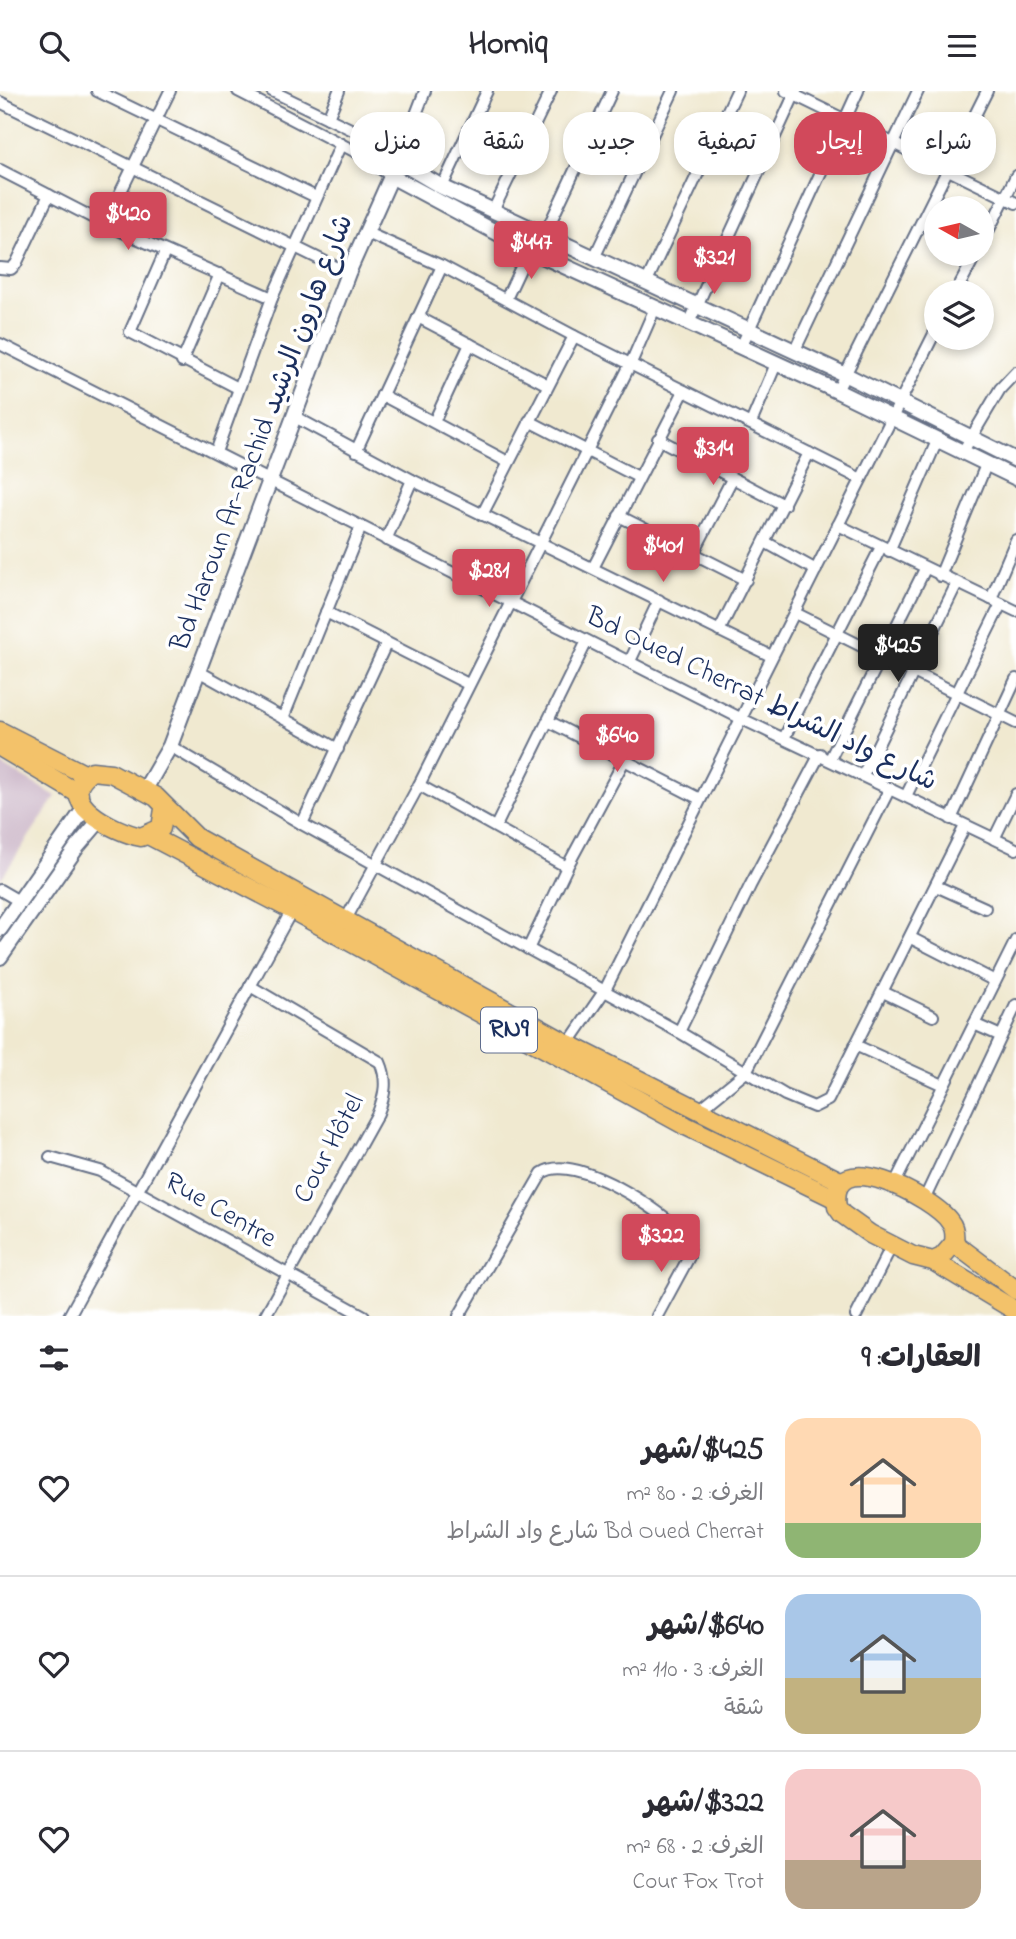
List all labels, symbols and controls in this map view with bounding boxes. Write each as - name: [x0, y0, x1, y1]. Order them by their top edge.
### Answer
- text: Homiq: [468, 22, 548, 69]
- icon: search: [35, 27, 73, 65]
- icon: menu: [943, 27, 981, 65]
- chip: منزل: [350, 112, 445, 175]
- chip: شقة: [459, 112, 549, 175]
- chip: جديد: [563, 112, 660, 175]
- chip: تصفية: [674, 112, 780, 175]
- chip: إيجار: [794, 112, 887, 175]
- chip: شراء: [901, 112, 996, 175]
- pin: $420: [87, 193, 169, 252]
- north arrow: [924, 196, 994, 266]
- map controls: [924, 196, 994, 350]
- text: $420: [106, 198, 150, 231]
- street label: Bd Haroun Ar-Rachid شارع هارون الرشيد: [160, 209, 365, 658]
- pin: $447: [490, 221, 572, 281]
- text: $447: [510, 227, 552, 260]
- pin: $321: [673, 237, 755, 296]
- text: $321: [693, 242, 735, 275]
- button: layers: [924, 280, 994, 350]
- pin: $314: [672, 427, 754, 487]
- text: $314: [693, 433, 733, 466]
- pin: $401: [622, 525, 704, 584]
- text: $401: [643, 530, 683, 563]
- pin: $281: [448, 549, 530, 609]
- text: $281: [468, 555, 510, 588]
- street label: Bd Oued Cherrat شارع واد الشراط: [577, 596, 944, 803]
- pin: $425: [857, 625, 939, 684]
- text: $425: [874, 630, 922, 663]
- pin: $640: [576, 715, 658, 774]
- text: $640: [595, 720, 639, 753]
- road number: RN9: [481, 1007, 537, 1053]
- street label: Cour Hôtel: [284, 1087, 376, 1211]
- street label: Rue Centre: [156, 1162, 284, 1260]
- pin: $322: [620, 1215, 702, 1274]
- text: $322: [638, 1220, 684, 1253]
- text: العقارات: 9: [861, 1337, 981, 1381]
- icon: filters: [35, 1339, 73, 1377]
- text: $425/شهر: [642, 1429, 764, 1473]
- icon: home: [841, 1446, 925, 1530]
- icon: heart: [35, 1469, 73, 1507]
- text: الغرف: 2 · 80 m²: [626, 1478, 764, 1511]
- text: Bd Oued Cherrat شارع واد الشراط: [447, 1516, 764, 1549]
- text: $640/شهر: [648, 1605, 764, 1649]
- icon: home: [841, 1622, 925, 1706]
- icon: heart: [35, 1645, 73, 1683]
- text: الغرف: 3 · 110 m²: [622, 1654, 764, 1687]
- text: شقة: [724, 1692, 764, 1725]
- text: $322/شهر: [644, 1782, 764, 1826]
- icon: home: [841, 1797, 925, 1881]
- icon: heart: [35, 1820, 73, 1858]
- text: الغرف: 2 · 68 m²: [626, 1831, 764, 1864]
- text: Cour Fox Trot: [633, 1866, 764, 1899]

